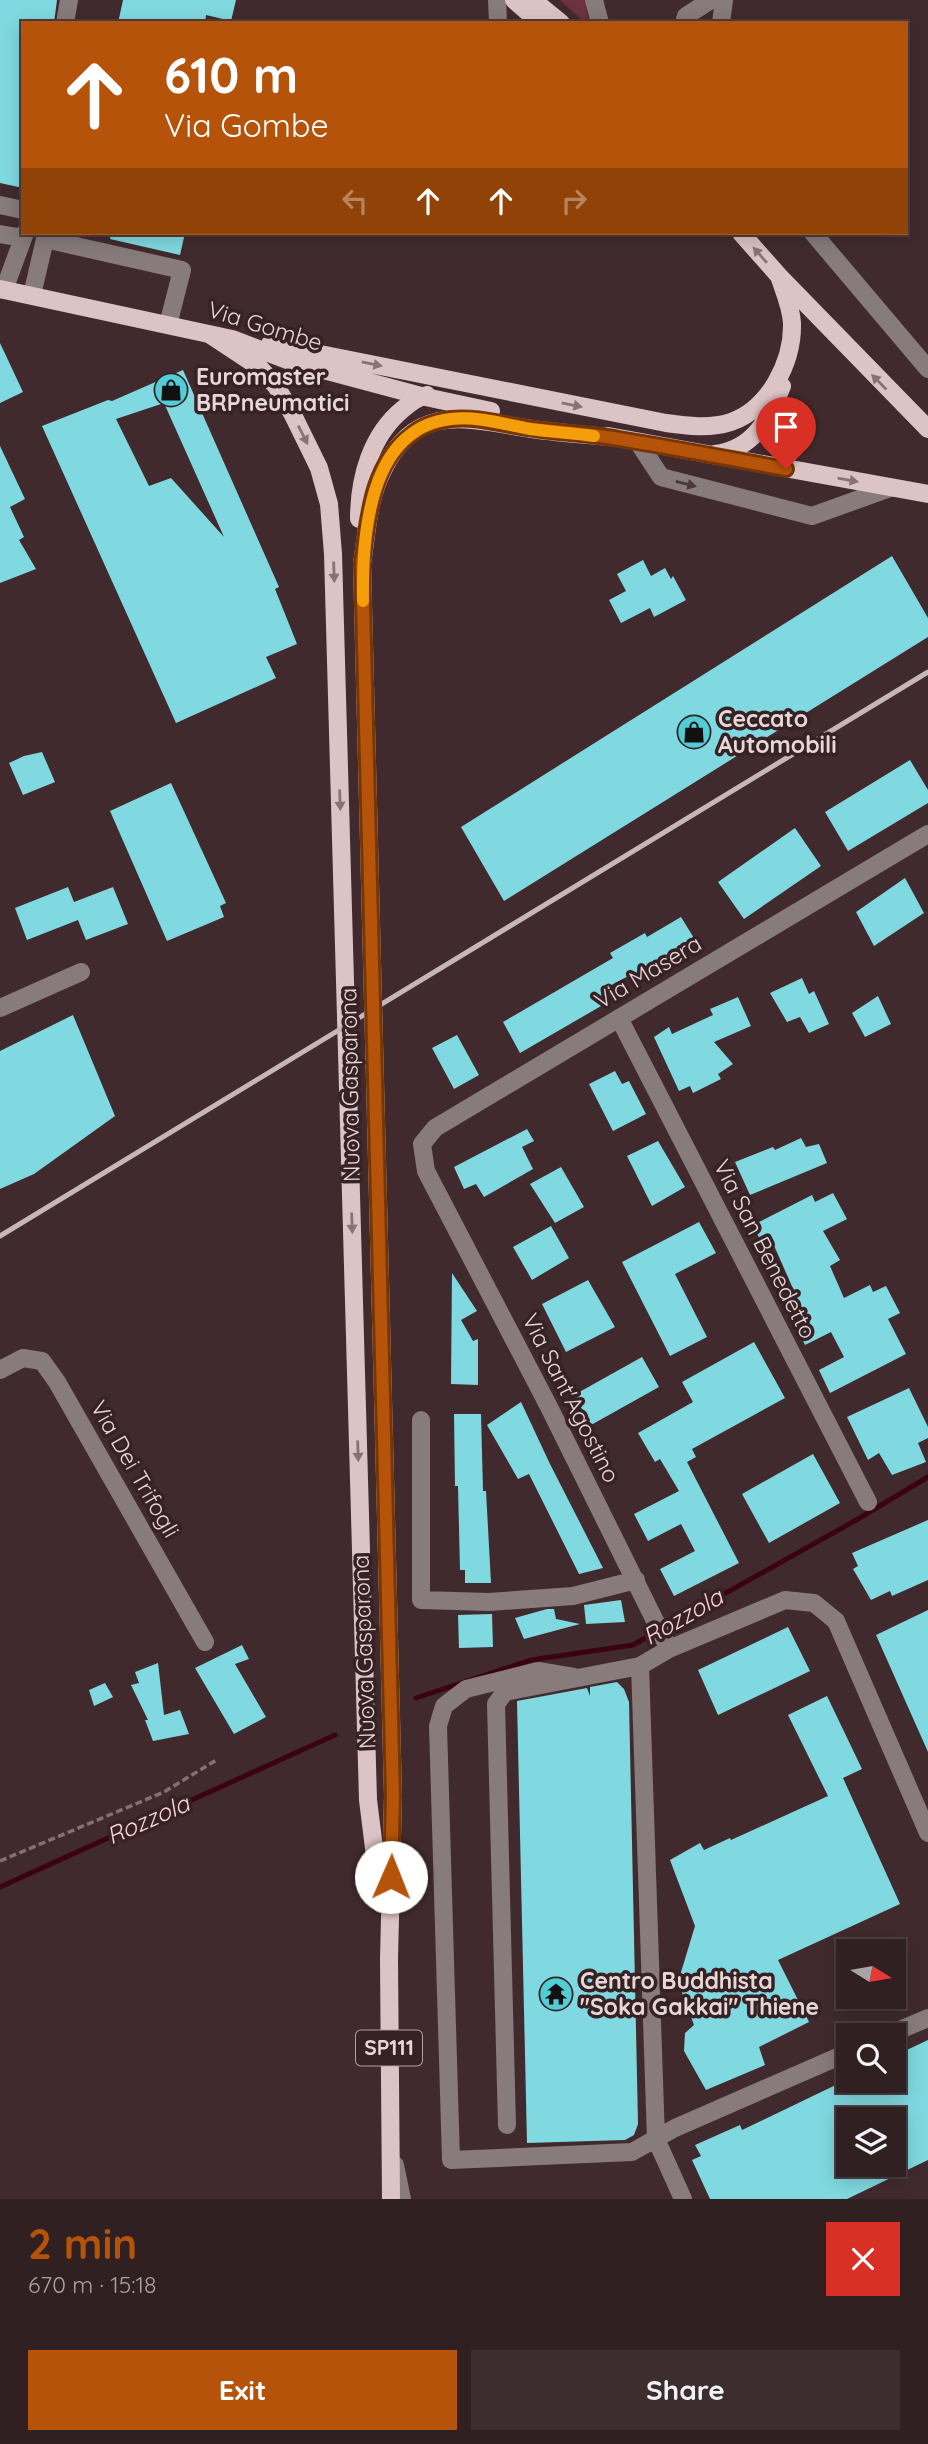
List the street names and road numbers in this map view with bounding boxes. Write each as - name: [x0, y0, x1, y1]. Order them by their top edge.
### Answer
- street label: Via Gombe: [204, 294, 326, 357]
- street label: Via Masera: [589, 928, 707, 1015]
- street label: Nuova Gasparona: [333, 988, 366, 1182]
- street label: Via San Benedetto: [708, 1154, 823, 1343]
- street label: Via Sant'Agostino: [516, 1308, 627, 1487]
- street label: Via Dei Trifogli: [84, 1395, 186, 1542]
- street label: Nuova Gasparona: [346, 1554, 381, 1750]
- road number: SP111: [356, 2030, 422, 2066]

